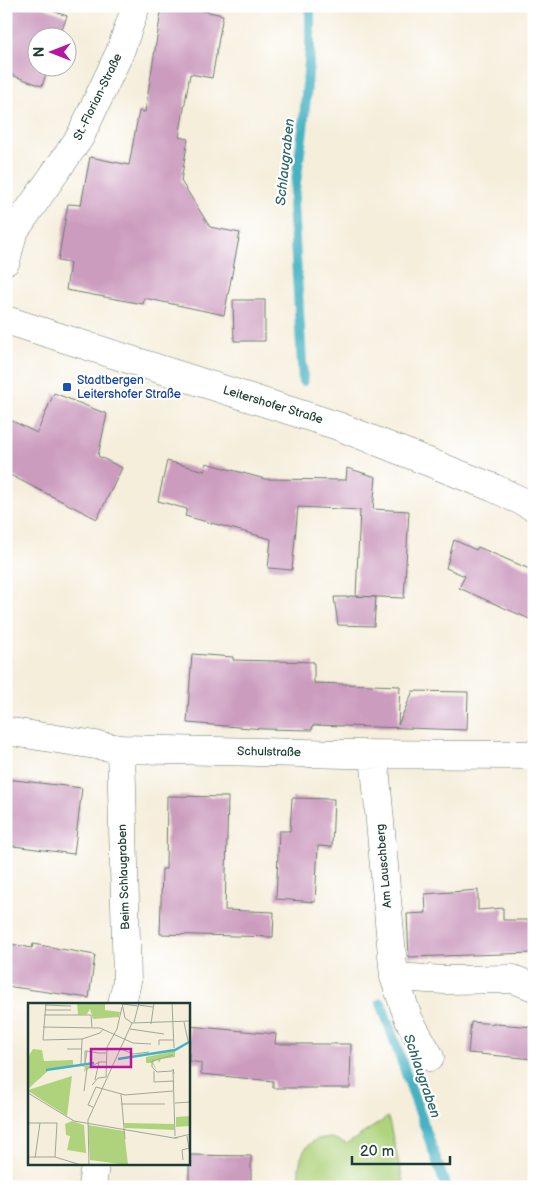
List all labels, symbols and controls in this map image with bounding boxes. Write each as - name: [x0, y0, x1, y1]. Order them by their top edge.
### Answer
- north arrow: [28, 28, 78, 78]
- text: N: [31, 47, 48, 57]
- street label: St.-Florian-Straße: [70, 51, 126, 143]
- water label: Schlaugraben: [272, 117, 298, 206]
- place label: Stadtbergen Leitershofer Straße: [77, 373, 181, 402]
- marker: Stadtbergen Leitershofer Straße: [61, 381, 73, 393]
- street label: Leitershofer Straße: [221, 383, 325, 427]
- street label: Schulstraße: [237, 744, 301, 760]
- street label: Am Lauschberg: [373, 823, 395, 909]
- street label: Beim Schlaugraben: [115, 824, 133, 930]
- inset map: [28, 1003, 190, 1166]
- water label: Schlaugraben: [400, 1032, 444, 1120]
- scale bar: [352, 1133, 450, 1165]
- text: 20 m: [360, 1142, 394, 1161]

